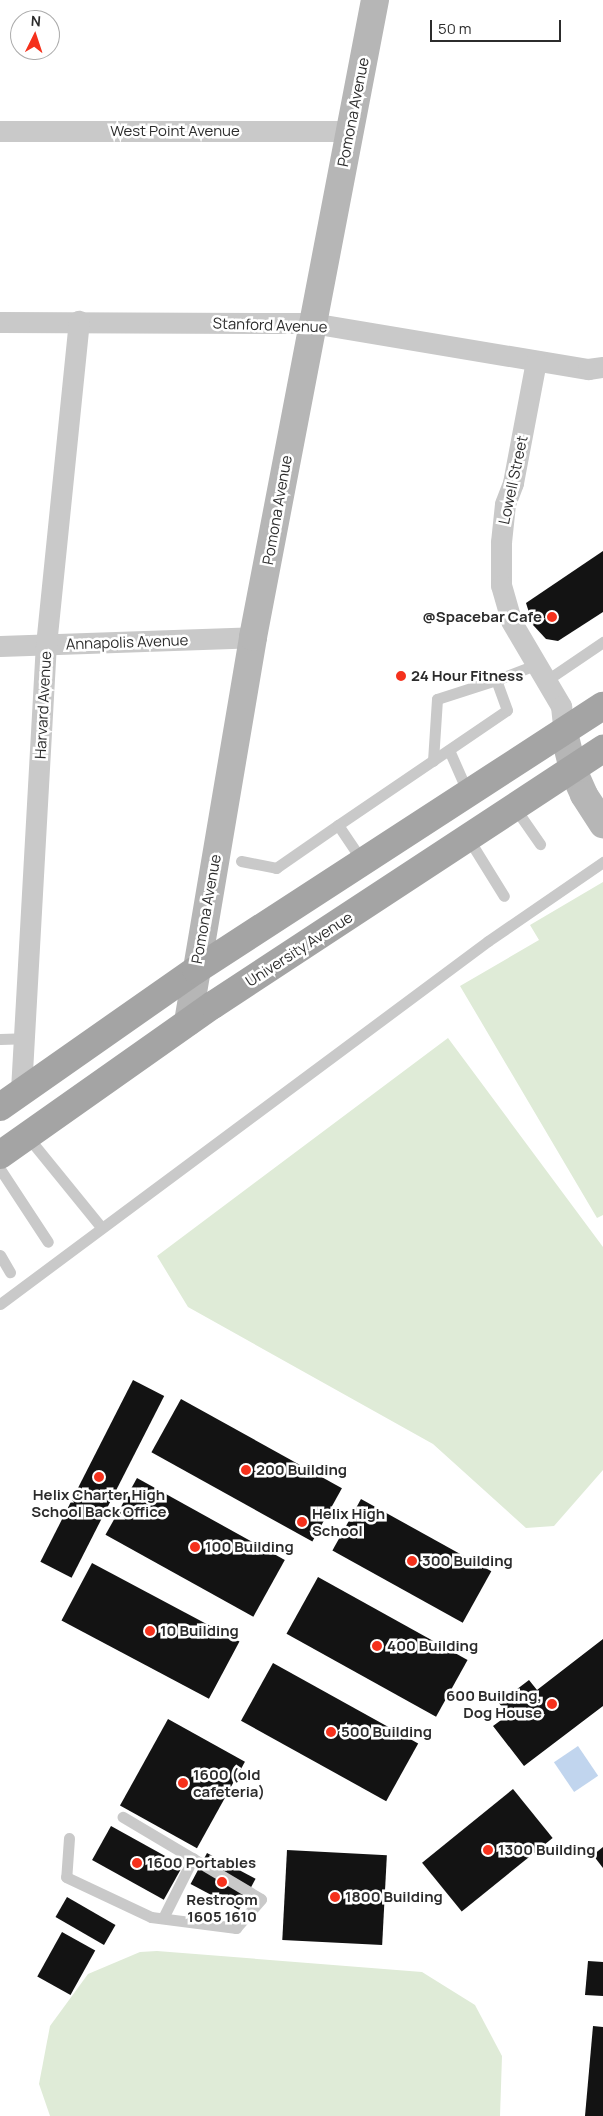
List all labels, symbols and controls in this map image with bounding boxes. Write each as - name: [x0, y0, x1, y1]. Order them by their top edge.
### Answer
- north arrow: [10, 10, 60, 60]
- scale bar: [433, 10, 564, 42]
- text: N: [30, 11, 42, 30]
- text: 50 m: [438, 18, 472, 39]
- street label: Pomona Avenue: [334, 56, 372, 168]
- street label: West Point Avenue: [110, 122, 240, 140]
- street label: Stanford Avenue: [212, 314, 328, 336]
- street label: Lowell Street: [495, 434, 531, 526]
- street label: Pomona Avenue: [258, 454, 296, 566]
- place label: @Spacebar Cafe: [422, 608, 542, 626]
- marker: @Spacebar Cafe: [546, 611, 558, 623]
- street label: Annapolis Avenue: [65, 631, 189, 653]
- street label: Harvard Avenue: [31, 651, 55, 759]
- place label: 24 Hour Fitness: [411, 667, 523, 685]
- marker: 24 Hour Fitness: [395, 670, 407, 682]
- street label: Pomona Avenue: [187, 853, 225, 965]
- street label: University Avenue: [242, 908, 356, 990]
- place label: 200 Building: [256, 1461, 347, 1479]
- marker: 200 Building: [240, 1464, 252, 1476]
- marker: Helix Charter High School Back Office: [93, 1471, 105, 1483]
- place label: Helix Charter High School Back Office: [31, 1485, 167, 1520]
- place label: Helix High School: [312, 1504, 385, 1539]
- marker: Helix High School: [296, 1516, 308, 1528]
- place label: 100 Building: [205, 1538, 294, 1556]
- marker: 100 Building: [189, 1541, 201, 1553]
- place label: 300 Building: [422, 1552, 513, 1570]
- marker: 300 Building: [406, 1555, 418, 1567]
- place label: 10 Building: [160, 1622, 239, 1640]
- marker: 10 Building: [144, 1625, 156, 1637]
- place label: 400 Building: [387, 1637, 478, 1655]
- marker: 400 Building: [371, 1640, 383, 1652]
- place label: 600 Building, Dog House: [446, 1686, 542, 1721]
- marker: 600 Building, Dog House: [546, 1698, 558, 1710]
- place label: 500 Building: [341, 1723, 432, 1741]
- marker: 500 Building: [325, 1726, 337, 1738]
- place label: 1600 (old cafeteria): [193, 1765, 265, 1800]
- marker: 1600 (old cafeteria): [177, 1777, 189, 1789]
- place label: 1300 Building: [498, 1841, 595, 1859]
- marker: 1300 Building: [482, 1844, 494, 1856]
- place label: 1600 Portables: [147, 1854, 256, 1872]
- marker: 1600 Portables: [131, 1857, 143, 1869]
- marker: Restroom 1605 1610: [216, 1876, 228, 1888]
- place label: 1800 Building: [345, 1888, 443, 1906]
- place label: Restroom 1605 1610: [186, 1890, 258, 1925]
- marker: 1800 Building: [329, 1891, 341, 1903]

